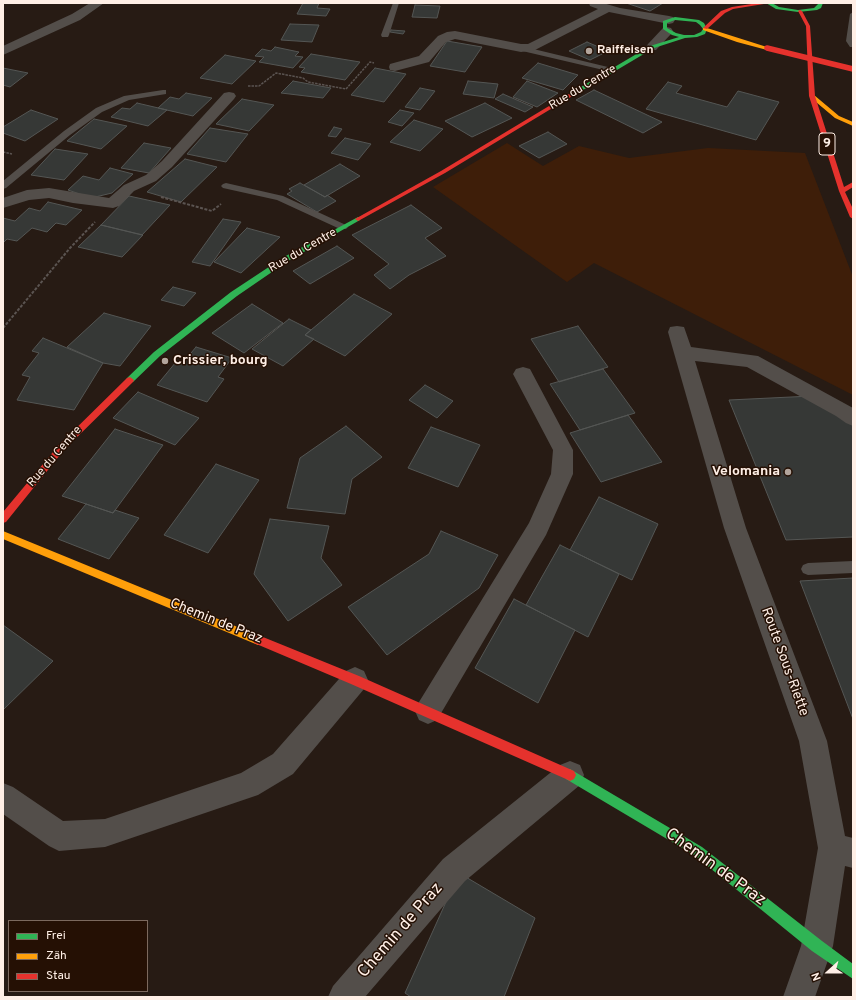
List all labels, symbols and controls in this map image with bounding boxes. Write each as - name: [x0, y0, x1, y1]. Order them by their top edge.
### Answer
- place label: Raiffeisen: [597, 44, 654, 58]
- marker: Raiffeisen: [584, 46, 594, 56]
- street label: Rue du Centre: [547, 62, 619, 114]
- road number: 9: [819, 133, 835, 155]
- street label: Rue du Centre: [267, 226, 339, 276]
- place label: Crissier, bourg: [173, 353, 268, 369]
- marker: Crissier, bourg: [160, 356, 170, 366]
- street label: Rue du Centre: [25, 424, 85, 490]
- place label: Velomania: [712, 464, 780, 480]
- marker: Velomania: [783, 467, 793, 477]
- street label: Chemin de Praz: [167, 596, 265, 648]
- street label: Route Sous-Riette: [757, 605, 811, 719]
- street label: Chemin de Praz: [661, 825, 769, 911]
- street label: Chemin de Praz: [354, 879, 448, 983]
- legend: [8, 920, 148, 992]
- text: Frei: [46, 928, 66, 944]
- text: Zäh: [46, 948, 67, 964]
- north arrow: [808, 952, 848, 992]
- text: Stau: [46, 968, 71, 984]
- text: N: [809, 970, 825, 982]

